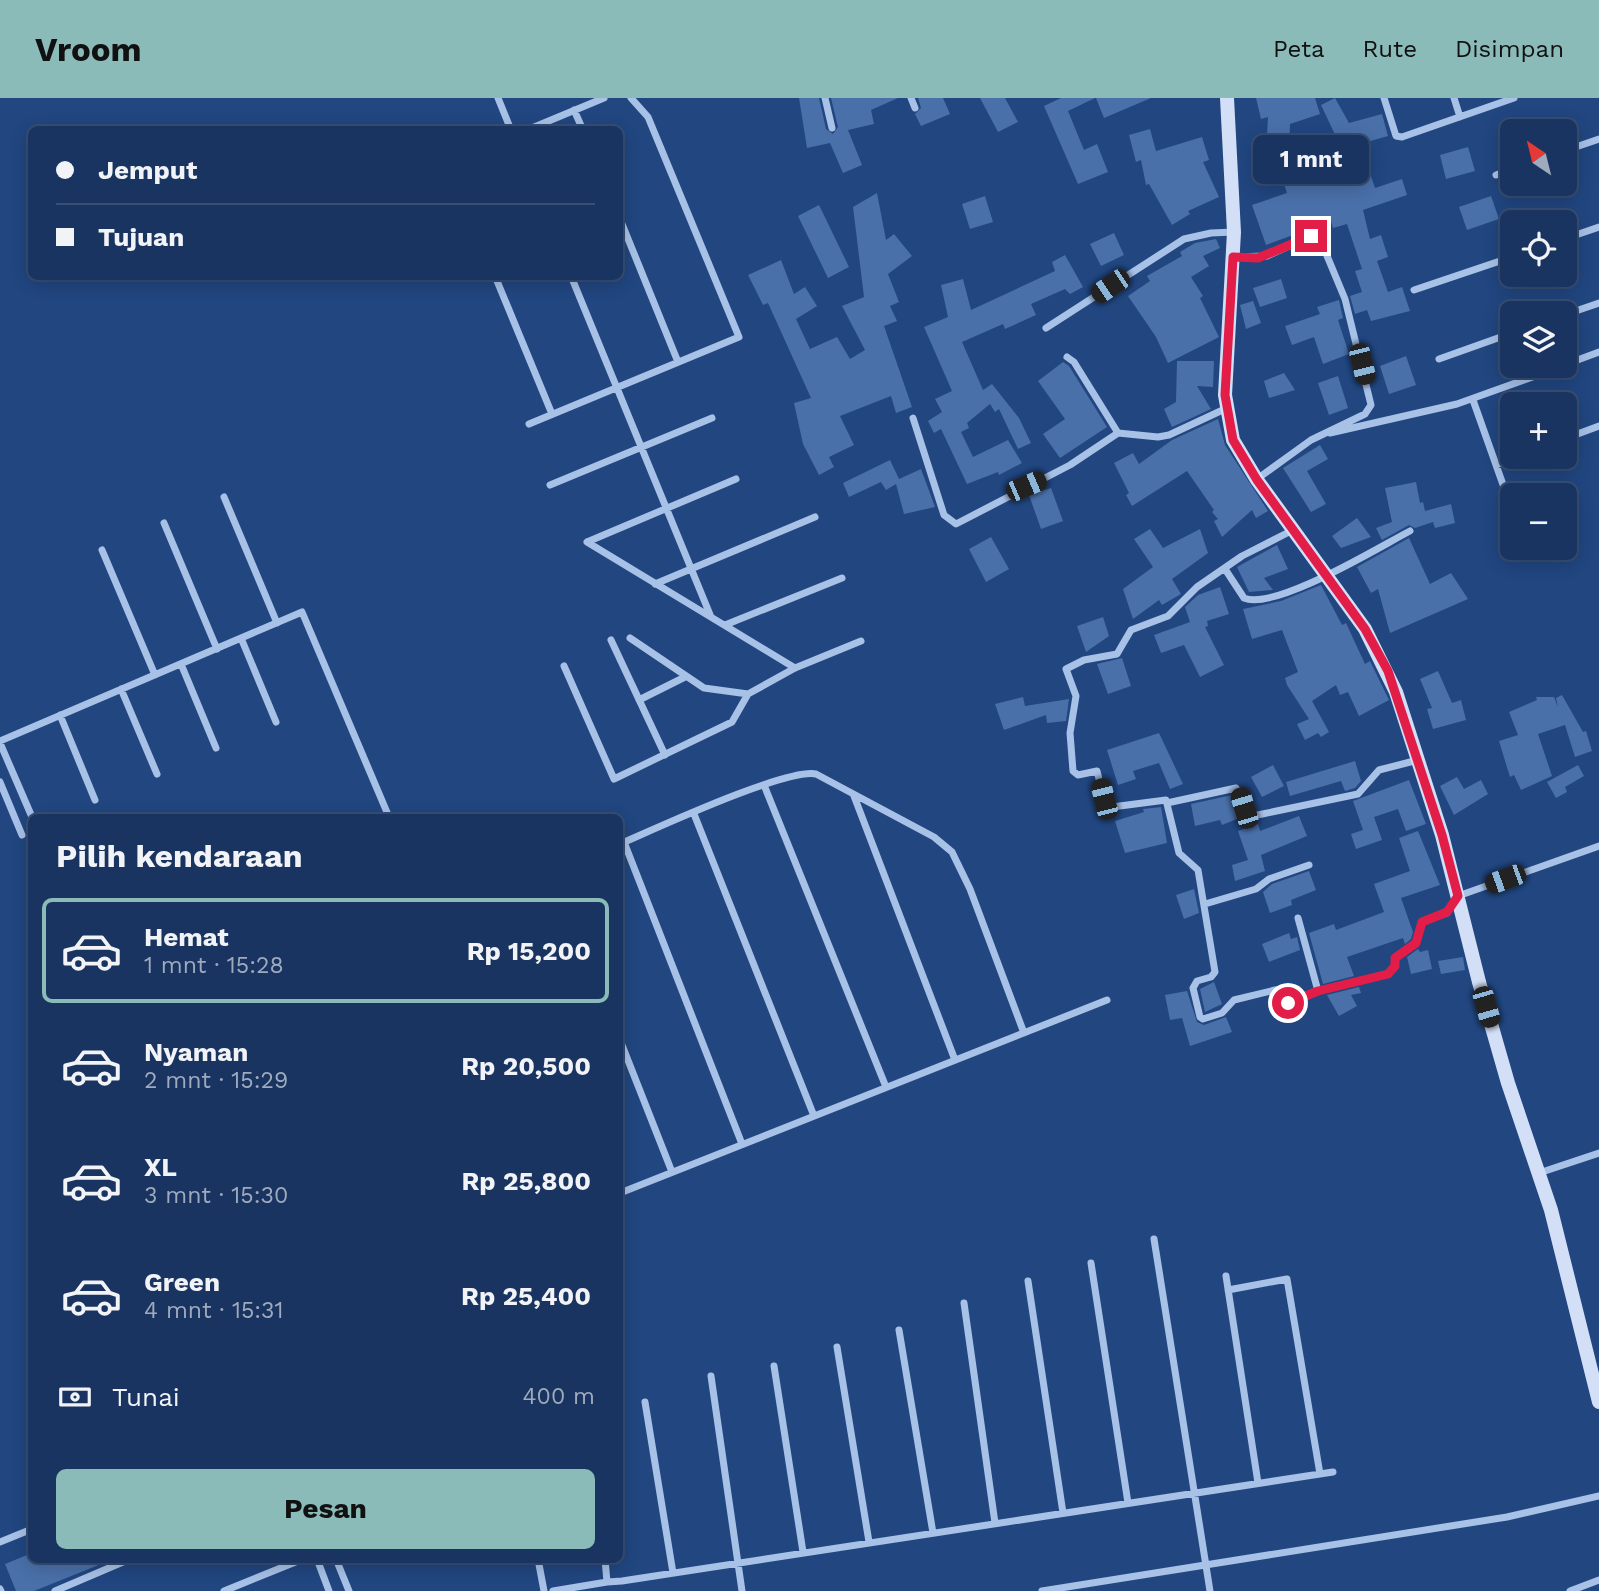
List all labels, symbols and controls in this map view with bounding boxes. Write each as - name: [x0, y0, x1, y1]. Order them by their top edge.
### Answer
- text: Vroom: [35, 30, 142, 69]
- text: Peta: [1273, 35, 1325, 63]
- text: Rute: [1363, 35, 1417, 63]
- text: Disimpan: [1455, 35, 1564, 63]
- north arrow: [1500, 119, 1577, 196]
- map controls: [1500, 119, 1577, 560]
- callout: 1 mnt: [1253, 135, 1369, 184]
- text: 1 mnt: [1280, 146, 1342, 173]
- text: Jemput: [98, 155, 197, 185]
- button: locate: [1500, 210, 1577, 287]
- route end: [1295, 220, 1327, 252]
- text: Tujuan: [98, 222, 184, 252]
- car: [1087, 266, 1134, 306]
- button: layers: [1500, 301, 1577, 378]
- car: [1347, 341, 1378, 387]
- button: +: [1500, 392, 1577, 469]
- car: [1003, 468, 1050, 504]
- button: −: [1500, 483, 1577, 560]
- car: [1089, 776, 1120, 822]
- car: [1228, 785, 1261, 831]
- text: Pilih kendaraan: [56, 837, 303, 875]
- car: [1482, 862, 1529, 896]
- icon: car: [60, 919, 123, 982]
- text: Hemat: [144, 922, 229, 952]
- text: Rp 15,200: [467, 936, 591, 966]
- text: 1 mnt · 15:28: [144, 952, 284, 979]
- car: [1471, 984, 1502, 1030]
- route start: [1272, 987, 1304, 1019]
- icon: car: [60, 1034, 123, 1097]
- text: Nyaman: [144, 1037, 248, 1067]
- text: Rp 20,500: [461, 1051, 591, 1081]
- text: 2 mnt · 15:29: [144, 1067, 288, 1094]
- icon: car: [60, 1149, 123, 1212]
- text: XL: [144, 1152, 177, 1182]
- text: Rp 25,800: [461, 1166, 591, 1196]
- text: 3 mnt · 15:30: [144, 1182, 288, 1209]
- icon: car: [60, 1264, 123, 1327]
- text: Green: [144, 1267, 220, 1297]
- text: Rp 25,400: [461, 1281, 591, 1311]
- text: 4 mnt · 15:31: [144, 1297, 284, 1324]
- icon: cash: [56, 1378, 94, 1416]
- text: Tunai: [112, 1382, 180, 1412]
- text: 400 m: [523, 1383, 595, 1410]
- button: Pesan: [56, 1469, 595, 1549]

